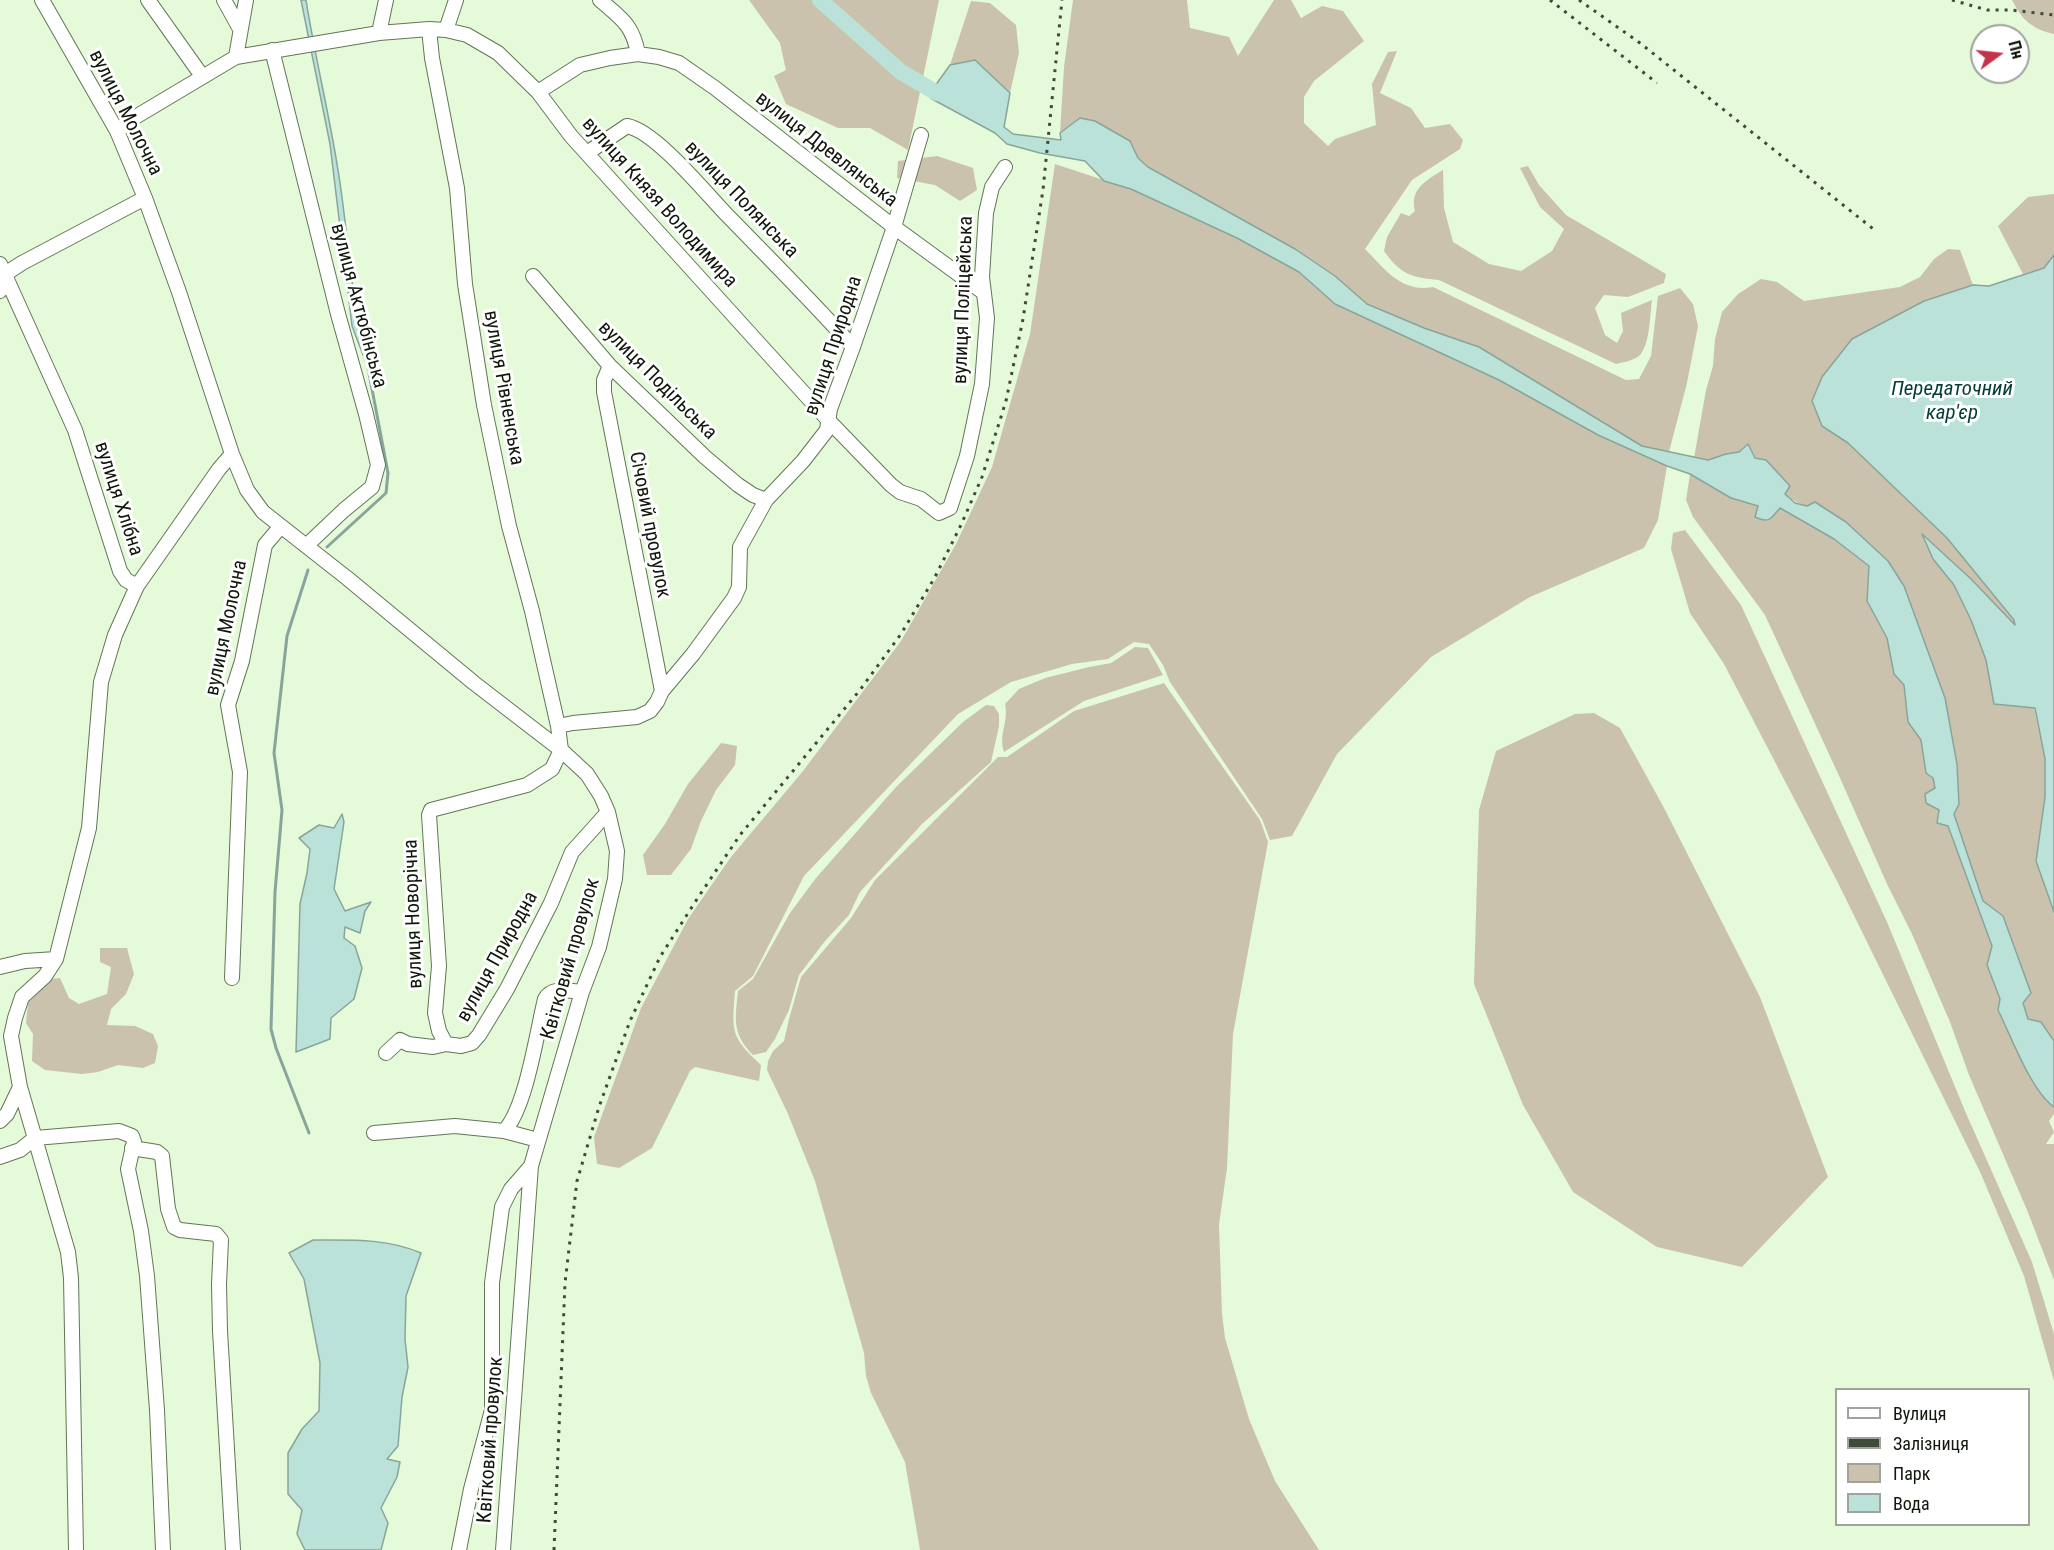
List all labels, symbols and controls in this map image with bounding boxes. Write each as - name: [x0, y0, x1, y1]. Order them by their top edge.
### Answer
- north arrow: [1970, 24, 2030, 84]
- text: Пн: [2004, 39, 2027, 61]
- street label: вулиця Молочна: [83, 46, 167, 180]
- street label: вулиця Древлянська: [750, 87, 902, 213]
- street label: вулиця Князя Володимира: [576, 113, 742, 293]
- street label: вулиця Полянська: [679, 136, 803, 264]
- street label: вулиця Поліцейська: [949, 216, 979, 384]
- street label: вулиця Актюбінська: [324, 221, 392, 391]
- street label: вулиця Природна: [800, 273, 868, 419]
- street label: вулиця Рівненська: [478, 309, 528, 467]
- street label: вулиця Подільська: [593, 317, 721, 445]
- water label: Передаточний кар'єр: [1891, 377, 2013, 427]
- street label: вулиця Хлібна: [88, 439, 148, 559]
- street label: Січовий провулок: [623, 450, 675, 600]
- street label: вулиця Молочна: [201, 558, 253, 698]
- street label: вулиця Новорічна: [399, 839, 429, 989]
- street label: Квітковий провулок: [536, 876, 606, 1042]
- street label: вулиця Природна: [452, 888, 544, 1026]
- street label: Квітковий провулок: [473, 1356, 509, 1524]
- legend: [1835, 1388, 2030, 1526]
- text: Вулиця: [1893, 1403, 1947, 1424]
- text: Залізниця: [1893, 1433, 1969, 1454]
- text: Парк: [1893, 1463, 1930, 1484]
- text: Вода: [1893, 1493, 1930, 1514]

